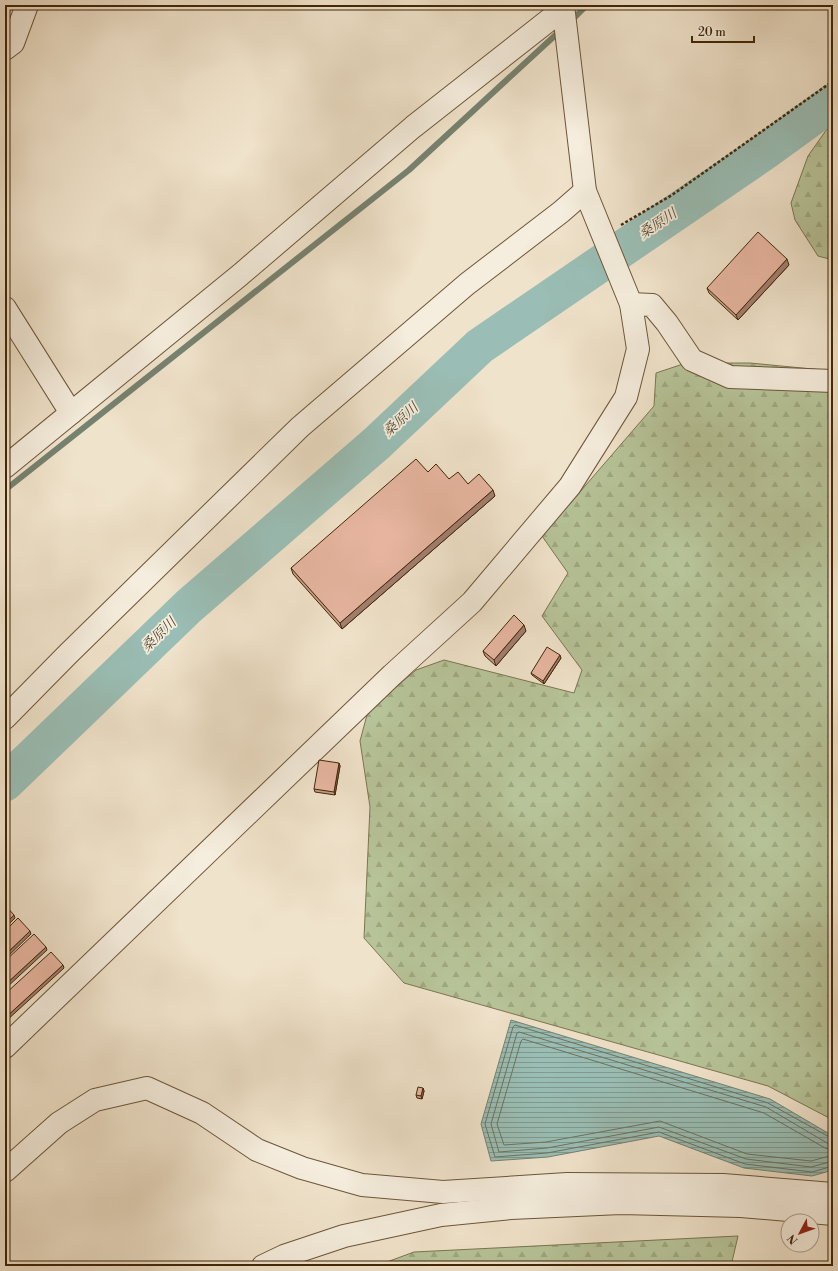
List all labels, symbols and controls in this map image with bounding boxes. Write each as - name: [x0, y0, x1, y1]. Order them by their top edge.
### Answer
- scale bar: [692, 18, 754, 44]
- text: 20 m: [698, 25, 726, 40]
- water label: 桑原川: [636, 204, 682, 243]
- water label: 桑原川: [380, 398, 424, 441]
- water label: 桑原川: [138, 613, 182, 656]
- north arrow: [780, 1213, 820, 1253]
- text: N: [785, 1231, 801, 1247]

